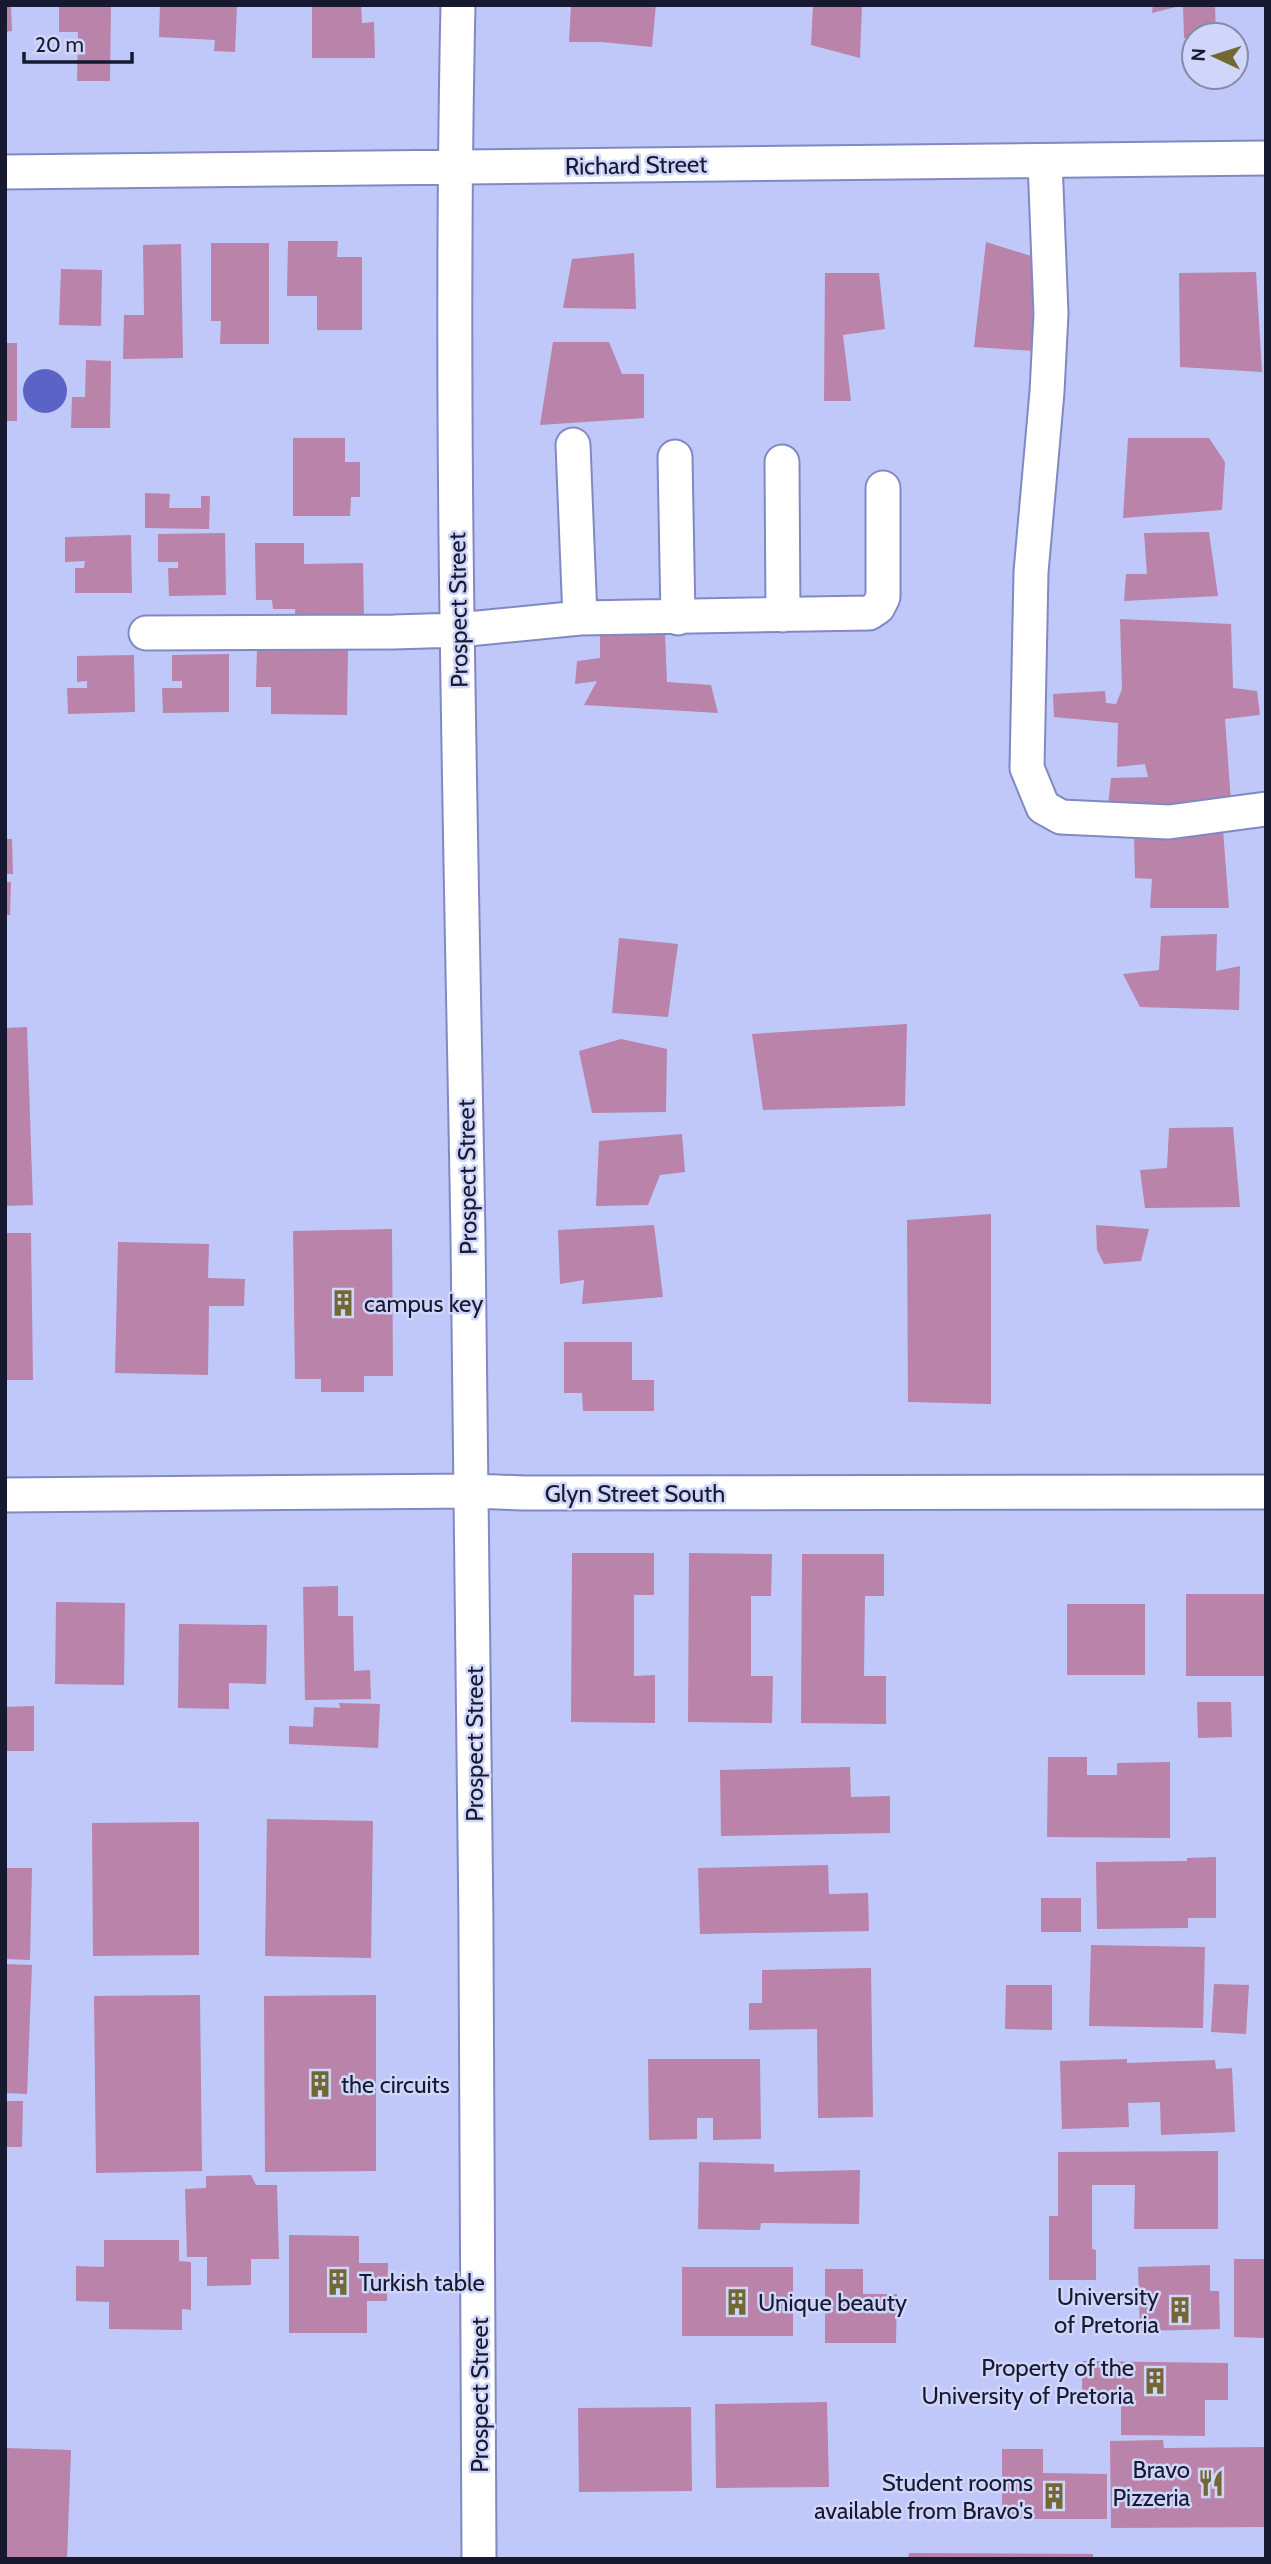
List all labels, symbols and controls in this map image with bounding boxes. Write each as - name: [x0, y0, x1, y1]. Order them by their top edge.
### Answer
- scale bar: [24, 21, 133, 65]
- north arrow: [1180, 21, 1250, 91]
- text: 20 m: [35, 32, 84, 57]
- text: N: [1187, 47, 1210, 62]
- street label: Richard Street: [565, 149, 707, 181]
- street label: Prospect Street: [442, 532, 474, 688]
- street label: Prospect Street: [451, 1099, 483, 1255]
- building icon: campus key: [328, 1288, 358, 1318]
- place label: campus key: [364, 1289, 483, 1318]
- street label: Glyn Street South: [545, 1479, 725, 1508]
- street label: Prospect Street: [460, 1666, 489, 1822]
- building icon: the circuits: [305, 2069, 335, 2099]
- place label: the circuits: [341, 2070, 450, 2099]
- building icon: Turkish table: [323, 2267, 353, 2297]
- place label: Turkish table: [359, 2268, 485, 2297]
- place label: University of Pretoria: [1054, 2282, 1159, 2339]
- building icon: Unique beauty: [722, 2287, 752, 2317]
- place label: Unique beauty: [758, 2288, 907, 2317]
- building icon: University of Pretoria: [1165, 2295, 1195, 2325]
- street label: Prospect Street: [465, 2317, 494, 2473]
- place label: Property of the University of Pretoria: [922, 2353, 1134, 2410]
- building icon: Property of the University of Pretoria: [1140, 2366, 1170, 2396]
- place label: Bravo Pizzeria: [1113, 2455, 1190, 2512]
- place label: Student rooms available from Bravo's: [814, 2468, 1033, 2525]
- restaurant icon: Bravo Pizzeria: [1196, 2468, 1226, 2498]
- building icon: Student rooms available from Bravo's: [1039, 2481, 1069, 2511]

